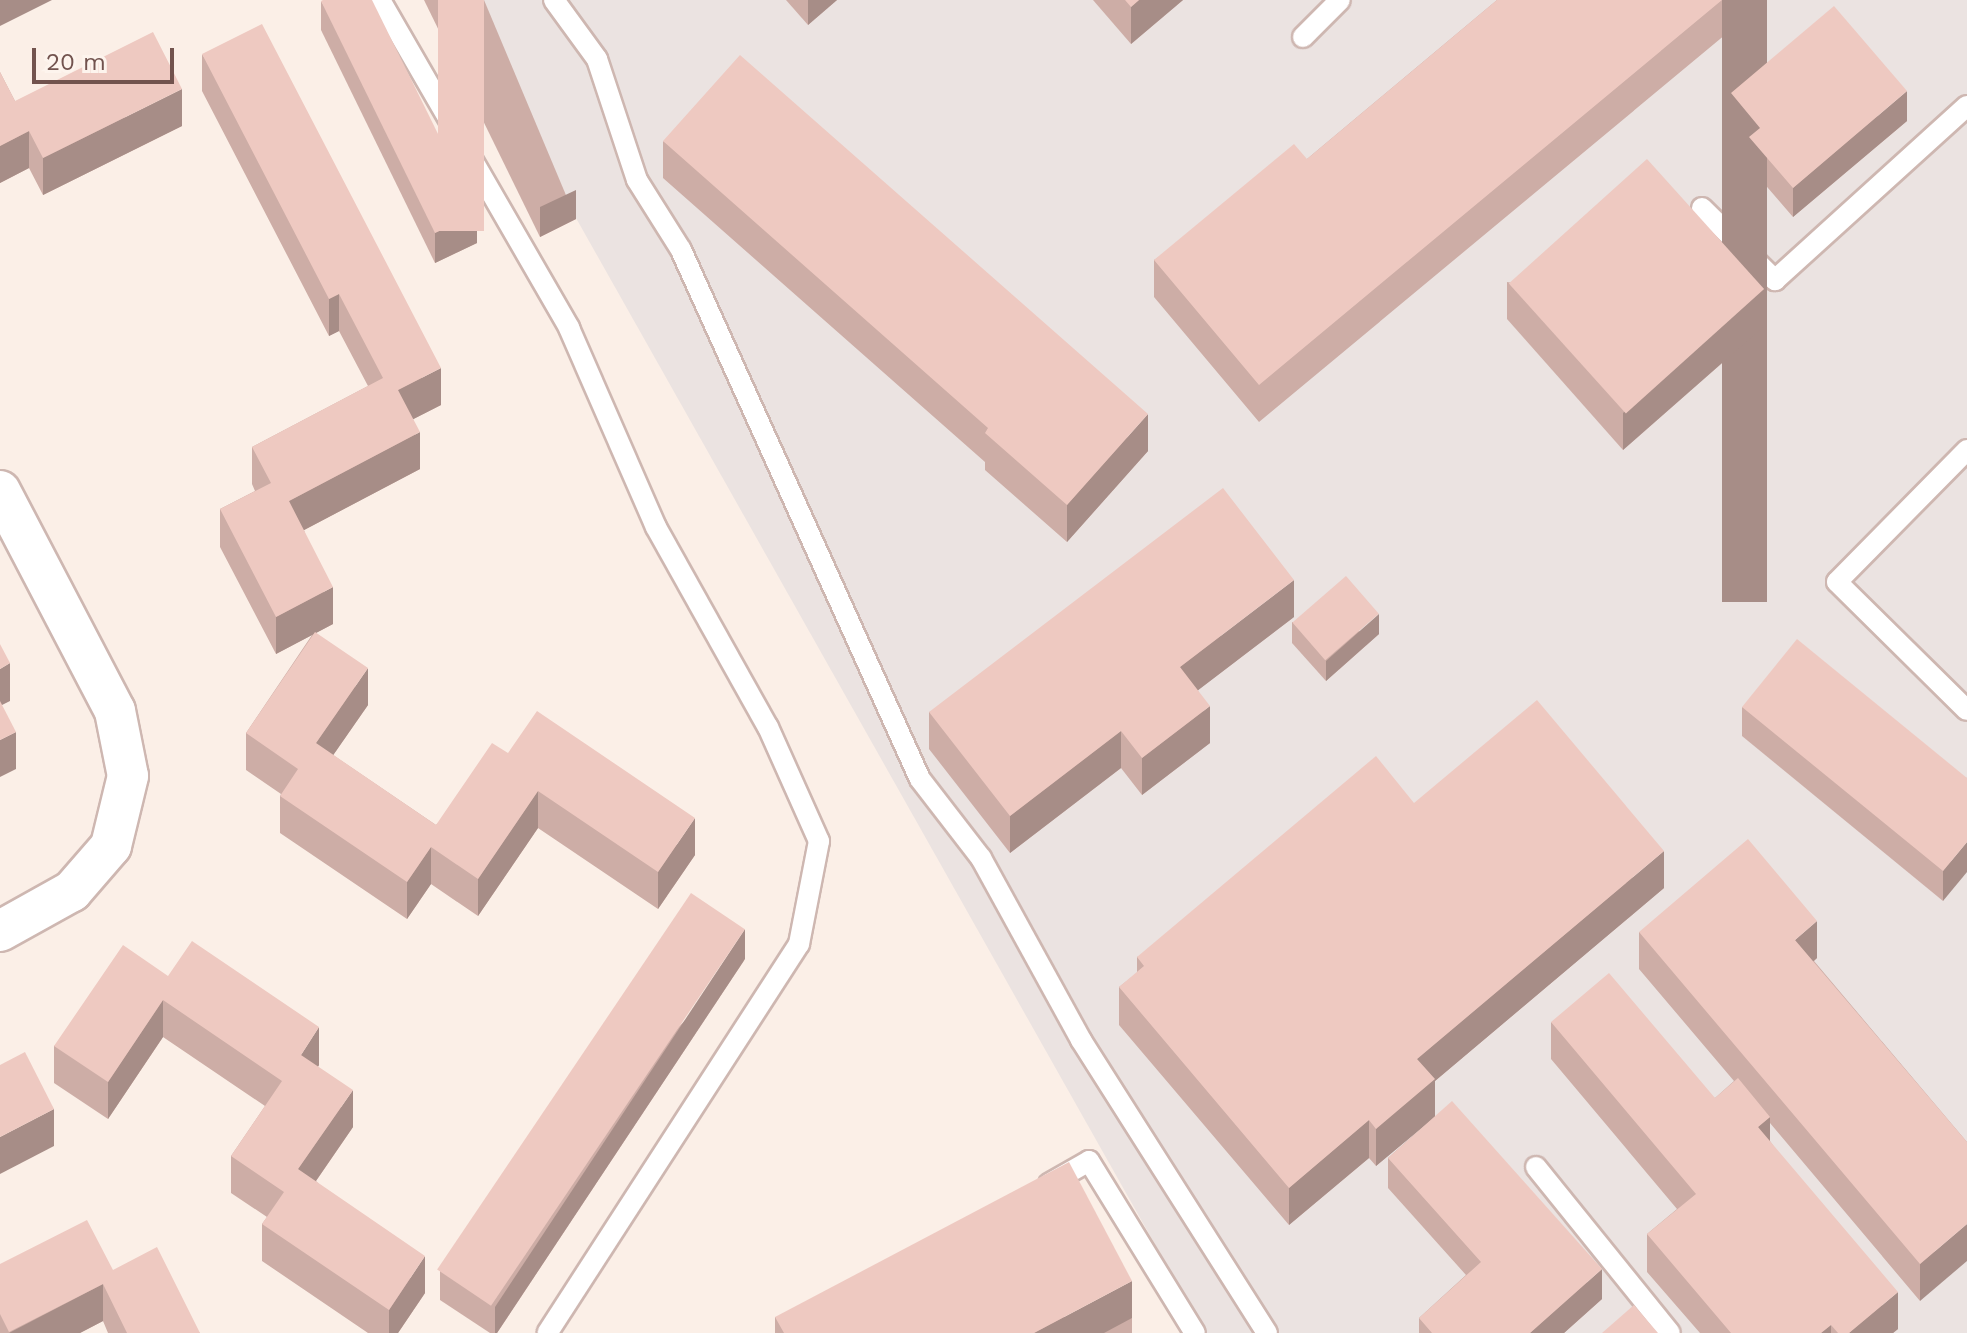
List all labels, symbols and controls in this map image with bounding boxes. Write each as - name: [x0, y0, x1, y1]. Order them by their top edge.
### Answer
- scale bar: [36, 32, 178, 82]
- text: 20 m: [46, 48, 106, 76]

